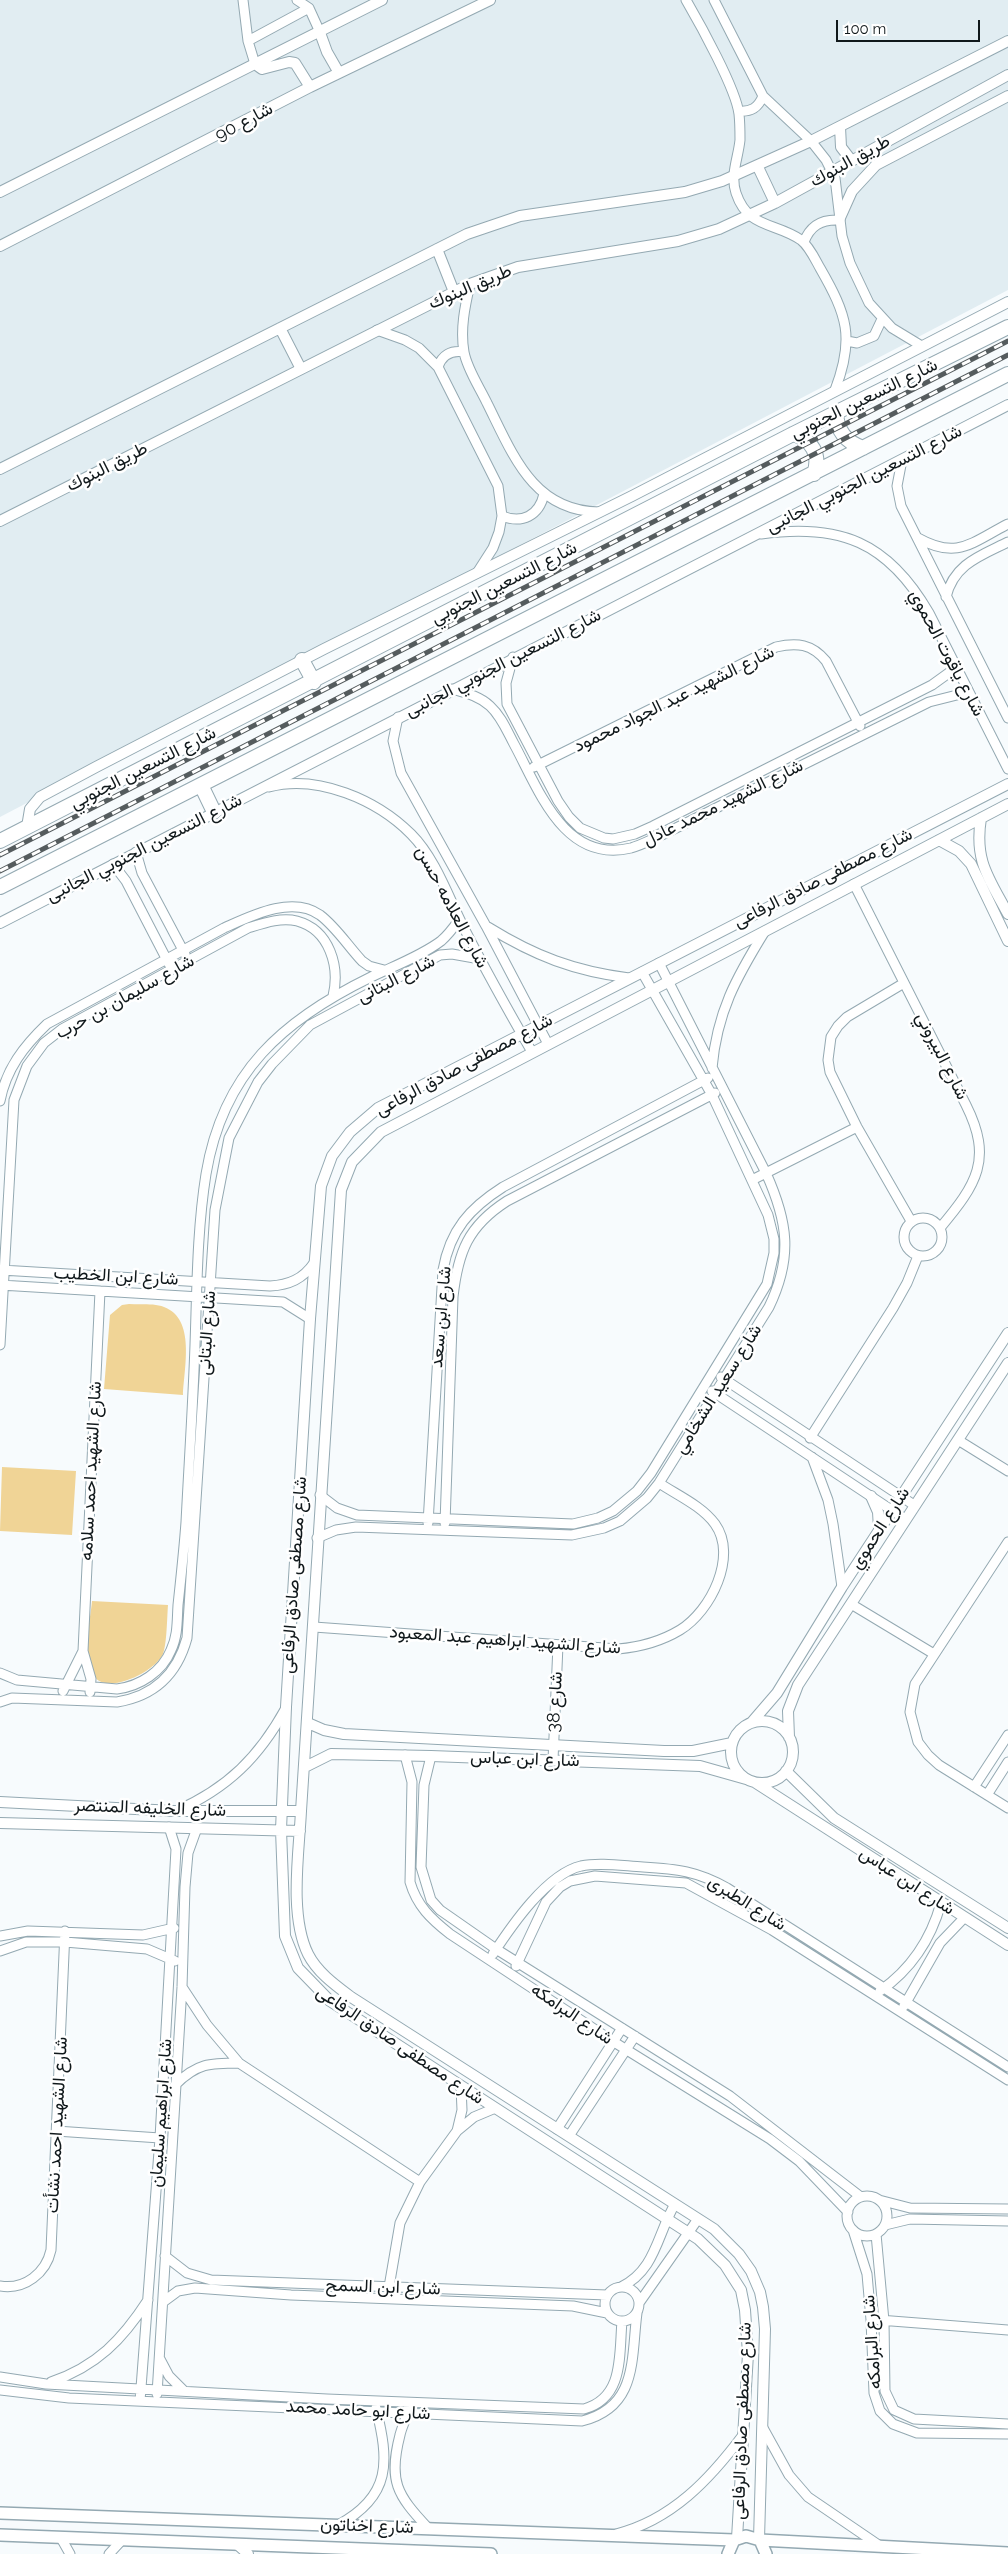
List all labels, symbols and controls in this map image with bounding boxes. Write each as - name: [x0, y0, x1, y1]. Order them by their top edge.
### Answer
- scale bar: [838, 10, 982, 42]
- text: 100 m: [844, 20, 886, 38]
- street label: شارع 90: [211, 98, 277, 146]
- street label: طريق البنوك: [806, 130, 894, 192]
- street label: طريق البنوك: [425, 260, 515, 314]
- street label: شارع التسعين الجنوبي: [787, 354, 941, 444]
- street label: شارع التسعين الجنوبي الجانبى: [762, 420, 966, 538]
- street label: طريق البنوك: [63, 437, 151, 497]
- street label: شارع التسعين الجنوبي: [427, 537, 581, 629]
- street label: شارع ياقوت الحموي: [905, 586, 989, 720]
- street label: شارع التسعين الجنوبي الجانبى: [401, 604, 605, 722]
- street label: شارع الشهيد عبد الجواد محمود: [570, 641, 778, 757]
- street label: شارع التسعين الجنوبي: [66, 722, 220, 814]
- street label: شارع الشهيد محمد عادل: [639, 755, 807, 851]
- street label: شارع التسعين الجنوبي الجانبى: [42, 789, 246, 907]
- street label: شارع مصطفى صادق الرفاعى: [730, 823, 916, 933]
- street label: شارع العلامه حسن: [411, 842, 493, 972]
- street label: شارع سليمان بن حرب: [52, 950, 198, 1044]
- street label: شارع البتانى: [353, 950, 439, 1008]
- street label: شارع مصطفى صادق الرفاعى: [372, 1009, 556, 1121]
- street label: شارع البيروني: [911, 1009, 973, 1103]
- street label: شارع ابن الخطيب: [53, 1262, 179, 1290]
- street label: شارع ابن سعد: [426, 1265, 456, 1369]
- street label: شارع البتانى: [193, 1290, 221, 1376]
- street label: شارع سعيد الشخامي: [669, 1320, 767, 1458]
- street label: شارع الشهيد احمد سلامه: [76, 1381, 106, 1561]
- street label: شارع مصطفى صادق الرفاعى: [276, 1476, 312, 1674]
- street label: شارع الحموي: [845, 1483, 915, 1573]
- street label: شارع الشهيد ابراهيم عبد المعبود: [389, 1621, 621, 1659]
- street label: شارع 38: [543, 1671, 567, 1733]
- street label: شارع ابن عباس: [470, 1746, 580, 1772]
- street label: شارع الخليفه المنتصر: [74, 1795, 226, 1821]
- street label: شارع ابن عباس: [855, 1842, 959, 1920]
- street label: شارع الطبرى: [704, 1870, 790, 1936]
- street label: شارع البرامكه: [527, 1979, 617, 2049]
- street label: شارع مصطفى صادق الرفاعى: [312, 1981, 488, 2109]
- street label: شارع الشهيد احمد نشأت: [42, 2036, 72, 2214]
- street label: شارع ابراهيم سليمان: [145, 2038, 177, 2188]
- street label: شارع ابن السمح: [325, 2274, 441, 2300]
- street label: شارع البرامكه: [858, 2294, 886, 2390]
- street label: شارع مصطفى صادق الرفاعى: [728, 2322, 756, 2520]
- street label: شارع ابو حامد محمد: [285, 2395, 431, 2425]
- street label: شارع اخناتون: [320, 2514, 414, 2538]

